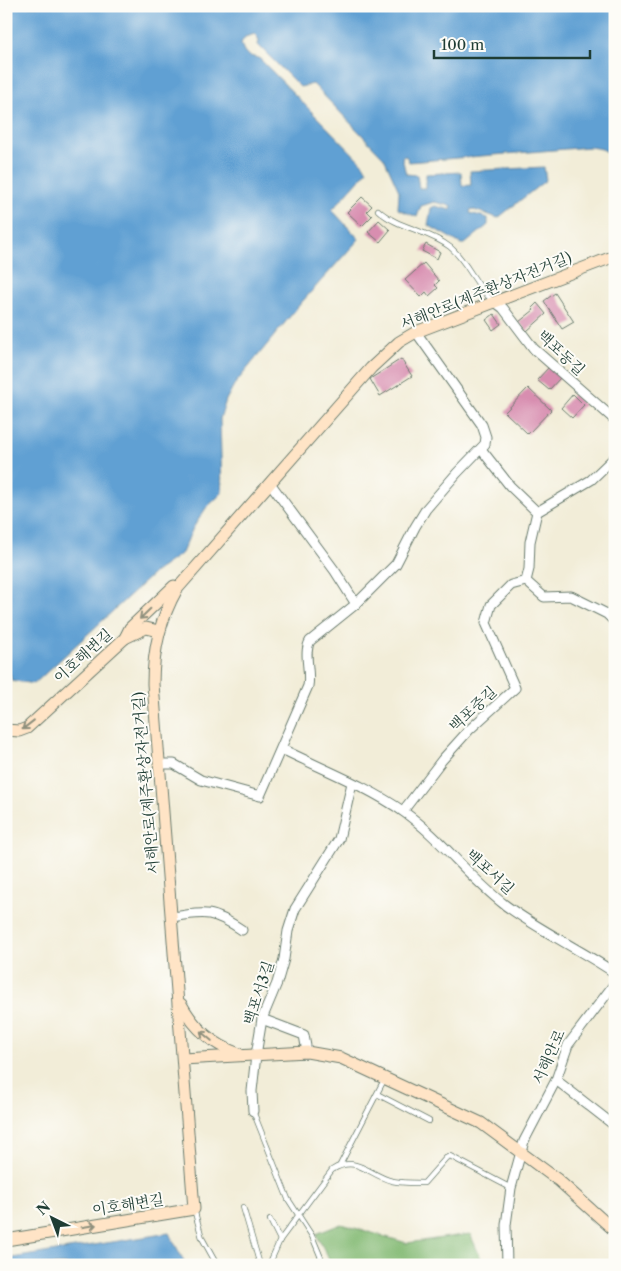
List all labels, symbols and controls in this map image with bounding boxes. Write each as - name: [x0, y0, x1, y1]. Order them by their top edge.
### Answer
- scale bar: [434, 28, 590, 60]
- text: 100 m: [441, 35, 484, 54]
- street label: 서해안로(제주환상자전거길): [397, 247, 574, 334]
- street label: 백포동길: [534, 326, 589, 379]
- one-way arrow: [139, 608, 152, 620]
- street label: 이호해변길: [49, 624, 116, 687]
- street label: 백포중길: [445, 682, 500, 735]
- street label: 서해안로(제주환상자전거길): [128, 691, 163, 875]
- one-way arrow: [22, 720, 35, 731]
- street label: 백포서길: [462, 845, 518, 898]
- street label: 백포서3길: [239, 958, 278, 1027]
- street label: 서해안로: [528, 1026, 569, 1087]
- one-way arrow: [200, 1031, 213, 1042]
- street label: 이호해변길: [91, 1189, 165, 1220]
- north arrow: [28, 1194, 78, 1244]
- text: N: [33, 1198, 54, 1219]
- one-way arrow: [81, 1221, 97, 1231]

